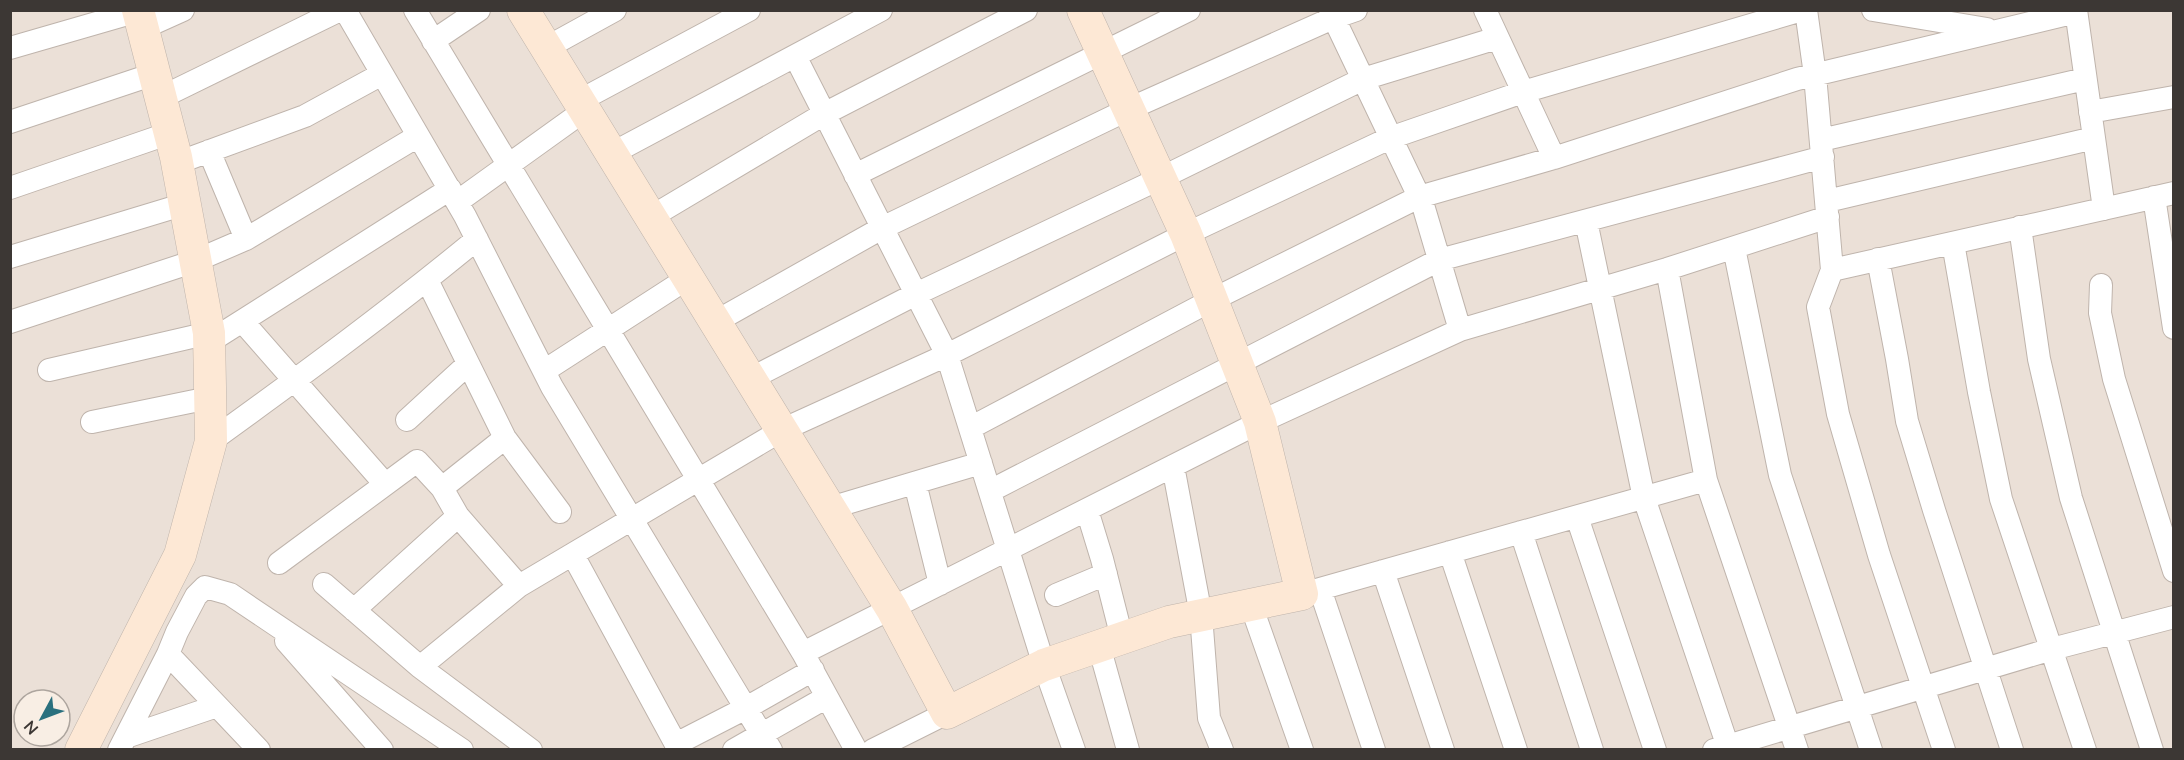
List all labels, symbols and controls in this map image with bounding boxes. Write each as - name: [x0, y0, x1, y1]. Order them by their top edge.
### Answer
- north arrow: [12, 688, 72, 748]
- text: N: [19, 717, 42, 739]

